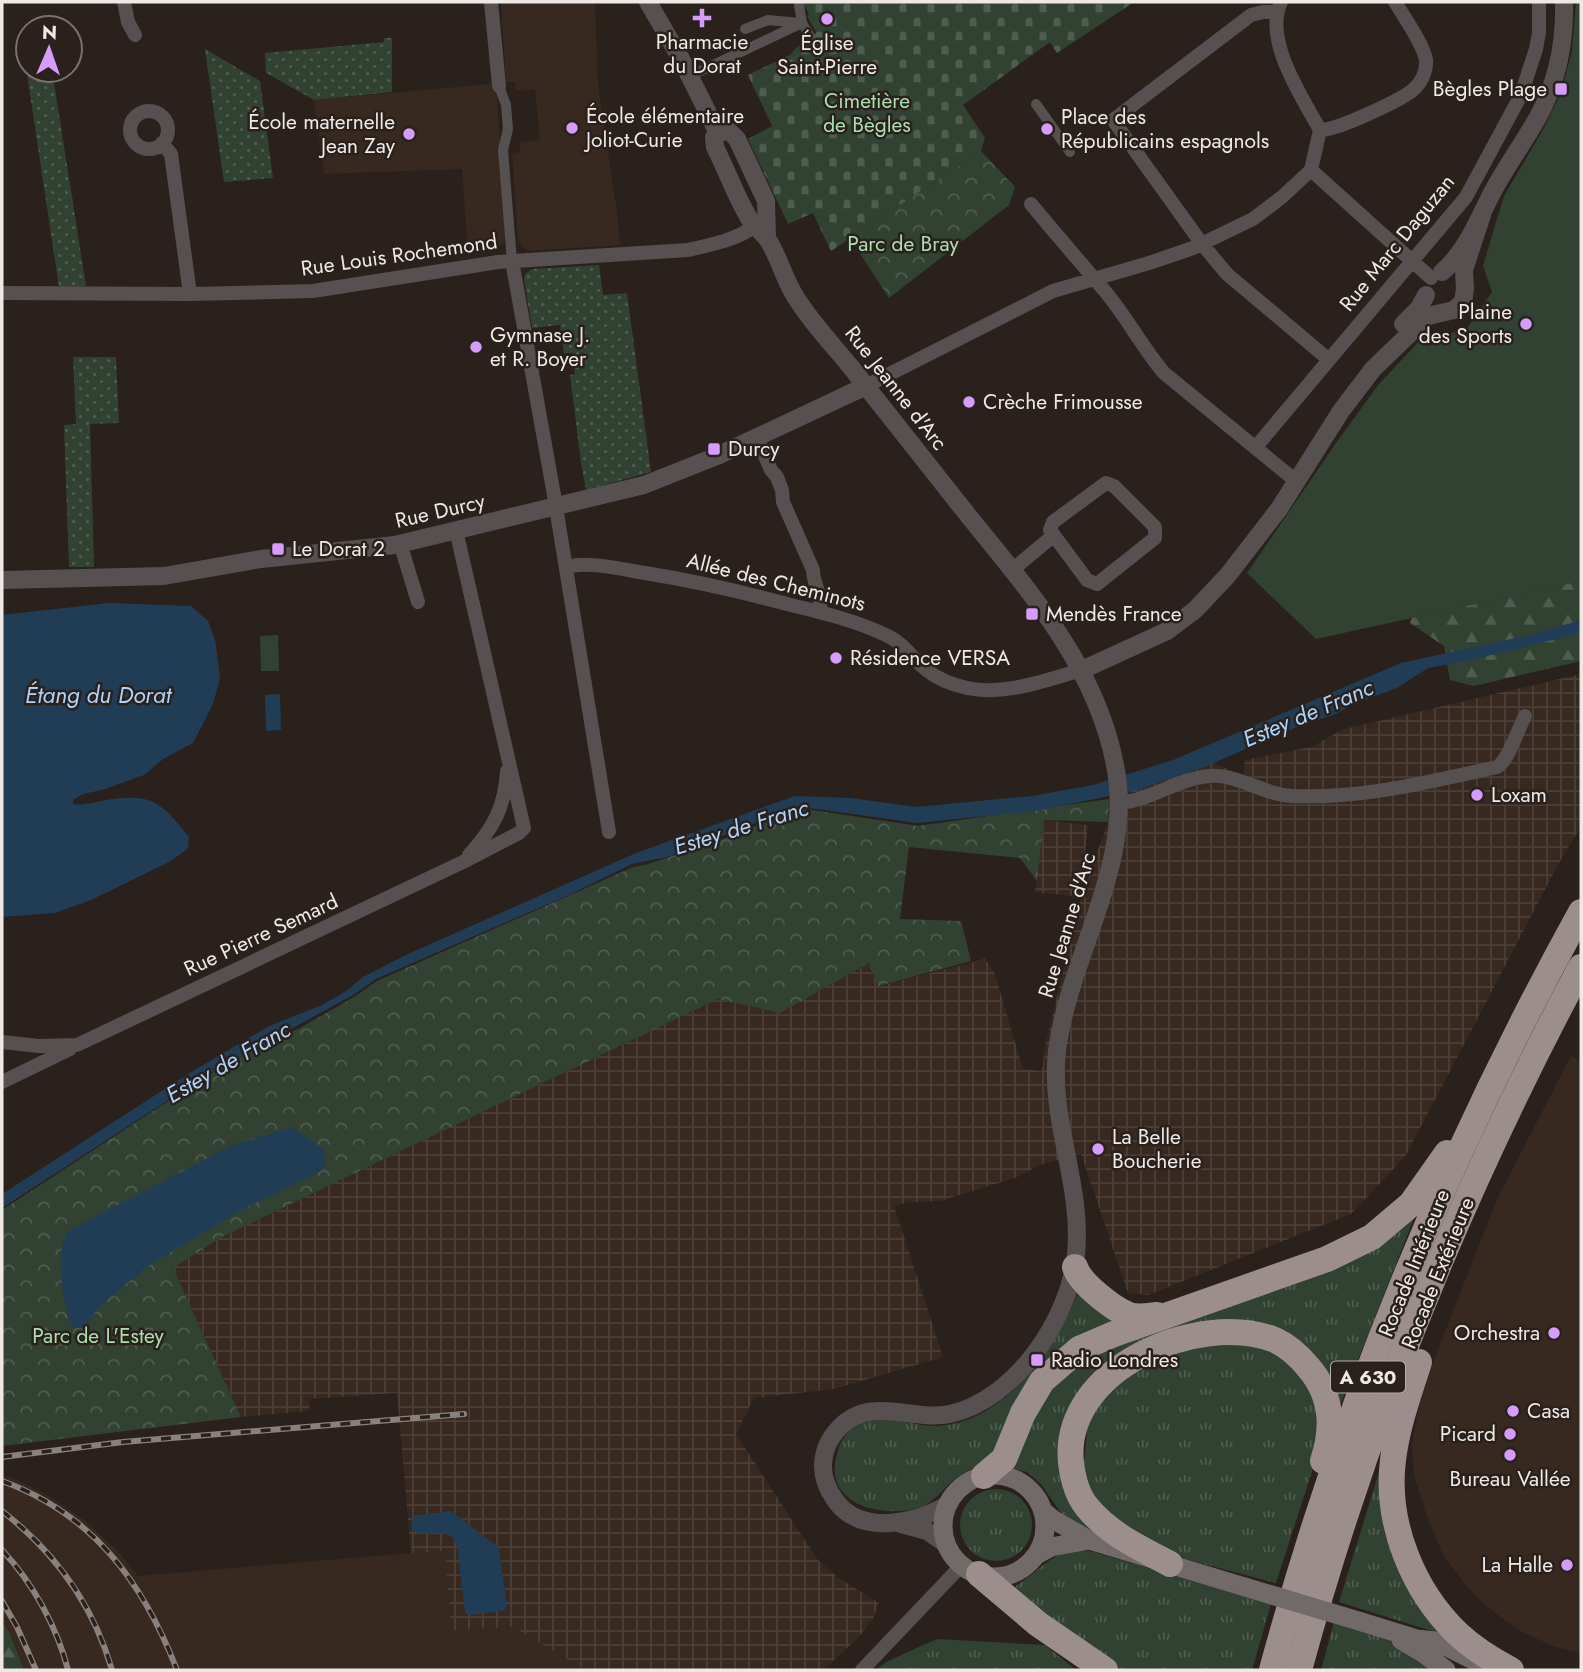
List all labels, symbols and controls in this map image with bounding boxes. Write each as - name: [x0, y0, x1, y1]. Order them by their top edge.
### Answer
- marker: Pharmacie du Dorat: [694, 10, 710, 26]
- marker: Église Saint-Pierre: [819, 11, 835, 27]
- north arrow: [14, 14, 84, 84]
- text: N: [42, 19, 58, 46]
- place label: Pharmacie du Dorat: [656, 27, 748, 81]
- place label: Église Saint-Pierre: [777, 28, 877, 82]
- place label: Bègles Plage: [1433, 74, 1547, 104]
- marker: Bègles Plage: [1553, 81, 1569, 97]
- park label: Cimetière de Bègles: [823, 86, 911, 140]
- place label: École élémentaire Joliot-Curie: [583, 101, 744, 155]
- place label: Place des Républicains espagnols: [1061, 102, 1269, 156]
- place label: École maternelle Jean Zay: [248, 107, 396, 161]
- marker: École élémentaire Joliot-Curie: [564, 120, 580, 136]
- marker: Place des Républicains espagnols: [1039, 121, 1055, 137]
- marker: École maternelle Jean Zay: [401, 126, 417, 142]
- street label: Rue Marc Daguzan: [1332, 168, 1462, 318]
- street label: Rue Louis Rochemond: [299, 226, 499, 284]
- park label: Parc de Bray: [847, 229, 959, 259]
- place label: Plaine des Sports: [1419, 297, 1512, 351]
- marker: Plaine des Sports: [1518, 316, 1534, 332]
- street label: Rue Jeanne d'Arc: [838, 319, 954, 457]
- place label: Gymnase J. et R. Boyer: [490, 320, 590, 374]
- marker: Gymnase J. et R. Boyer: [468, 339, 484, 355]
- place label: Crèche Frimousse: [983, 387, 1143, 417]
- marker: Crèche Frimousse: [961, 394, 977, 410]
- place label: Durcy: [728, 434, 780, 464]
- marker: Durcy: [706, 441, 722, 457]
- street label: Rue Durcy: [392, 486, 489, 536]
- place label: Le Dorat 2: [292, 534, 385, 564]
- marker: Le Dorat 2: [270, 541, 286, 557]
- street label: Allée des Cheminots: [684, 545, 868, 619]
- place label: Mendès France: [1046, 599, 1182, 629]
- marker: Mendès France: [1024, 606, 1040, 622]
- place label: Résidence VERSA: [850, 643, 1010, 673]
- marker: Résidence VERSA: [828, 650, 844, 666]
- water label: Estey de Franc: [1237, 670, 1379, 756]
- water label: Étang du Dorat: [25, 678, 173, 712]
- place label: Loxam: [1491, 780, 1547, 810]
- marker: Loxam: [1469, 787, 1485, 803]
- water label: Estey de Franc: [669, 790, 813, 864]
- street label: Rue Jeanne d'Arc: [1031, 849, 1103, 1001]
- street label: Rue Pierre Semard: [179, 886, 343, 984]
- water label: Estey de Franc: [159, 1012, 297, 1112]
- place label: La Belle Boucherie: [1112, 1122, 1202, 1176]
- marker: La Belle Boucherie: [1090, 1141, 1106, 1157]
- street label: Rocade Intérieure: [1371, 1185, 1457, 1341]
- street label: Rocade Extérieure: [1394, 1193, 1482, 1353]
- place label: Orchestra: [1454, 1318, 1540, 1348]
- park label: Parc de L'Estey: [32, 1321, 165, 1351]
- marker: Orchestra: [1546, 1325, 1562, 1341]
- place label: Radio Londres: [1051, 1345, 1178, 1375]
- marker: Radio Londres: [1029, 1352, 1045, 1368]
- road number: A 630: [1331, 1362, 1405, 1392]
- place label: Casa: [1527, 1396, 1570, 1426]
- marker: Casa: [1505, 1403, 1521, 1419]
- place label: Picard: [1440, 1419, 1496, 1449]
- marker: Picard: [1502, 1426, 1518, 1442]
- marker: Bureau Vallée: [1502, 1447, 1518, 1463]
- place label: Bureau Vallée: [1449, 1464, 1571, 1494]
- place label: La Halle: [1482, 1550, 1553, 1580]
- marker: La Halle: [1559, 1557, 1575, 1573]

